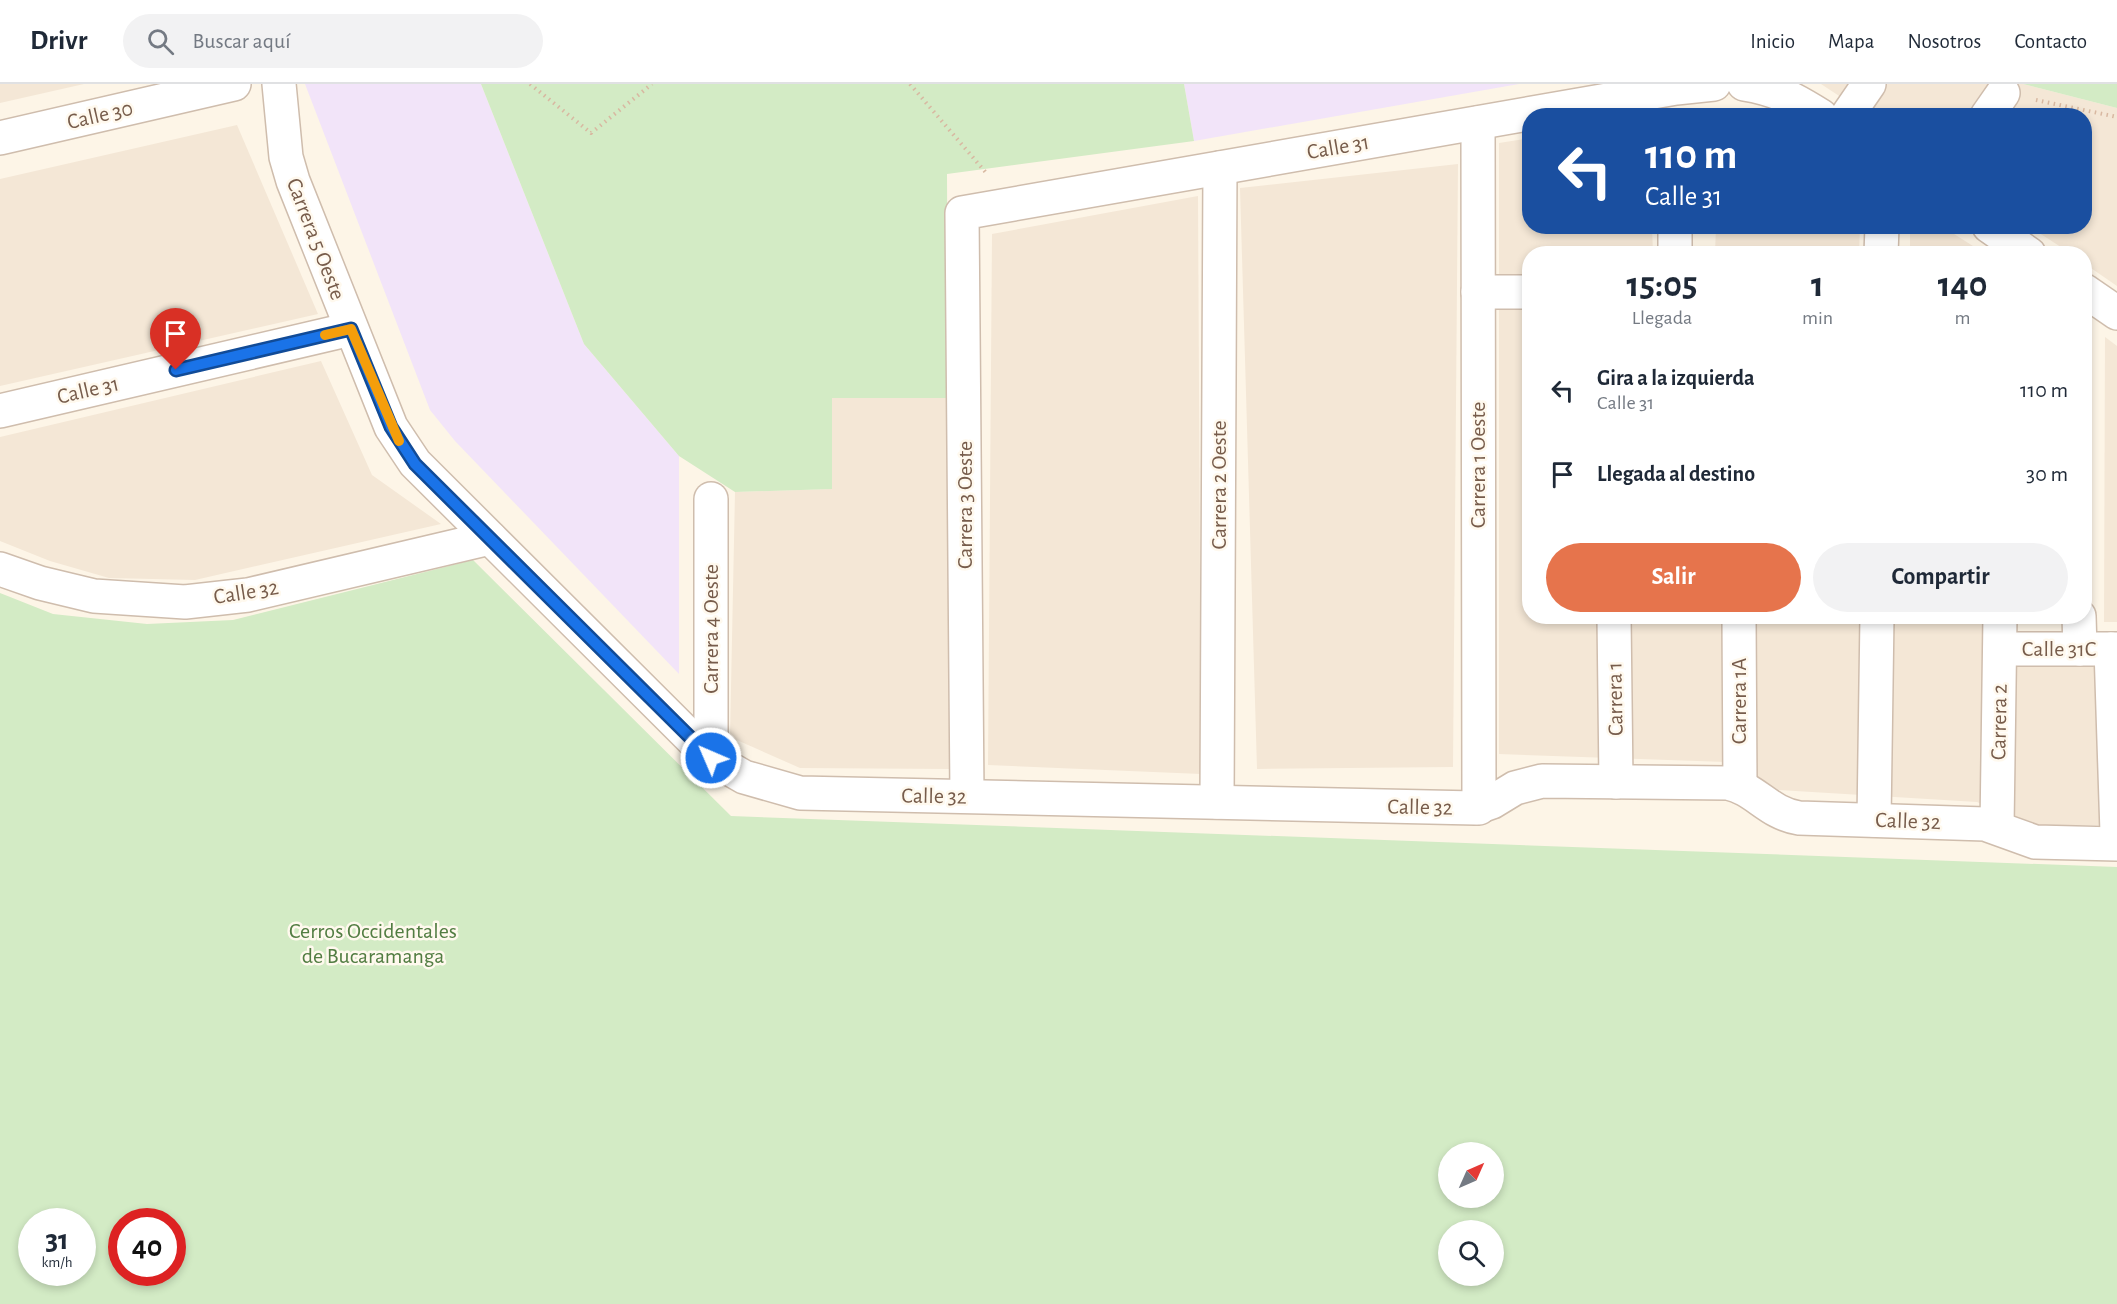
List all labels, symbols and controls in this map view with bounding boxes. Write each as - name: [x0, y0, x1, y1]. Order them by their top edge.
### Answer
- search box: [123, 14, 543, 68]
- icon: search: [144, 25, 177, 58]
- text: Drivr: [30, 27, 87, 55]
- text: Buscar aquí: [192, 30, 291, 52]
- text: Inicio: [1750, 31, 1795, 52]
- text: Mapa: [1828, 31, 1875, 52]
- text: Nosotros: [1908, 31, 1981, 52]
- text: Contacto: [2014, 31, 2087, 52]
- street label: Calle 30: [65, 97, 135, 133]
- street label: Calle 31: [1305, 131, 1371, 163]
- icon: left: [1546, 132, 1624, 210]
- text: 110 m: [1645, 134, 1737, 176]
- street label: Carrera 5 Oeste: [283, 175, 349, 303]
- text: Calle 31: [1645, 183, 1722, 210]
- text: 15:05: [1626, 267, 1698, 303]
- text: 1: [1811, 267, 1824, 303]
- text: 140: [1938, 267, 1987, 303]
- pin: [150, 308, 201, 370]
- text: Llegada: [1632, 308, 1692, 328]
- text: min: [1802, 308, 1833, 328]
- text: m: [1955, 308, 1971, 328]
- icon: arrive: [159, 317, 192, 350]
- text: Gira a la izquierda: [1597, 367, 1755, 389]
- street label: Calle 31: [55, 372, 121, 408]
- icon: left: [1546, 374, 1579, 407]
- text: 110 m: [2020, 379, 2068, 401]
- text: Calle 31: [1597, 393, 1654, 413]
- street label: Carrera 1 Oeste: [1467, 402, 1489, 528]
- street label: Carrera 2 Oeste: [1208, 420, 1230, 550]
- street label: Carrera 3 Oeste: [954, 441, 976, 569]
- icon: arrive: [1546, 458, 1579, 491]
- text: Llegada al destino: [1597, 463, 1755, 485]
- text: 30 m: [2026, 463, 2068, 485]
- button: Salir: [1546, 543, 1801, 612]
- button: Compartir: [1813, 543, 2068, 612]
- street label: Carrera 4 Oeste: [700, 564, 722, 694]
- street label: Calle 32: [212, 576, 280, 608]
- street label: Calle 31C: [2022, 638, 2096, 660]
- street label: Carrera 1A: [1728, 657, 1750, 744]
- street label: Carrera 1: [1603, 662, 1627, 736]
- street label: Carrera 2: [1987, 684, 2011, 760]
- position arrow: [679, 726, 743, 790]
- street label: Calle 32: [901, 784, 967, 808]
- street label: Calle 32: [1387, 795, 1453, 819]
- street label: Calle 32: [1875, 809, 1941, 833]
- park label: Cerros Occidentales de Bucaramanga: [289, 920, 457, 967]
- north arrow: [1438, 1142, 1504, 1208]
- map controls: [1438, 1142, 1504, 1286]
- speed limit sign: 40: [108, 1208, 186, 1286]
- button: search: [1438, 1220, 1504, 1286]
- text: 31: [45, 1225, 69, 1255]
- text: km/h: [42, 1255, 72, 1270]

